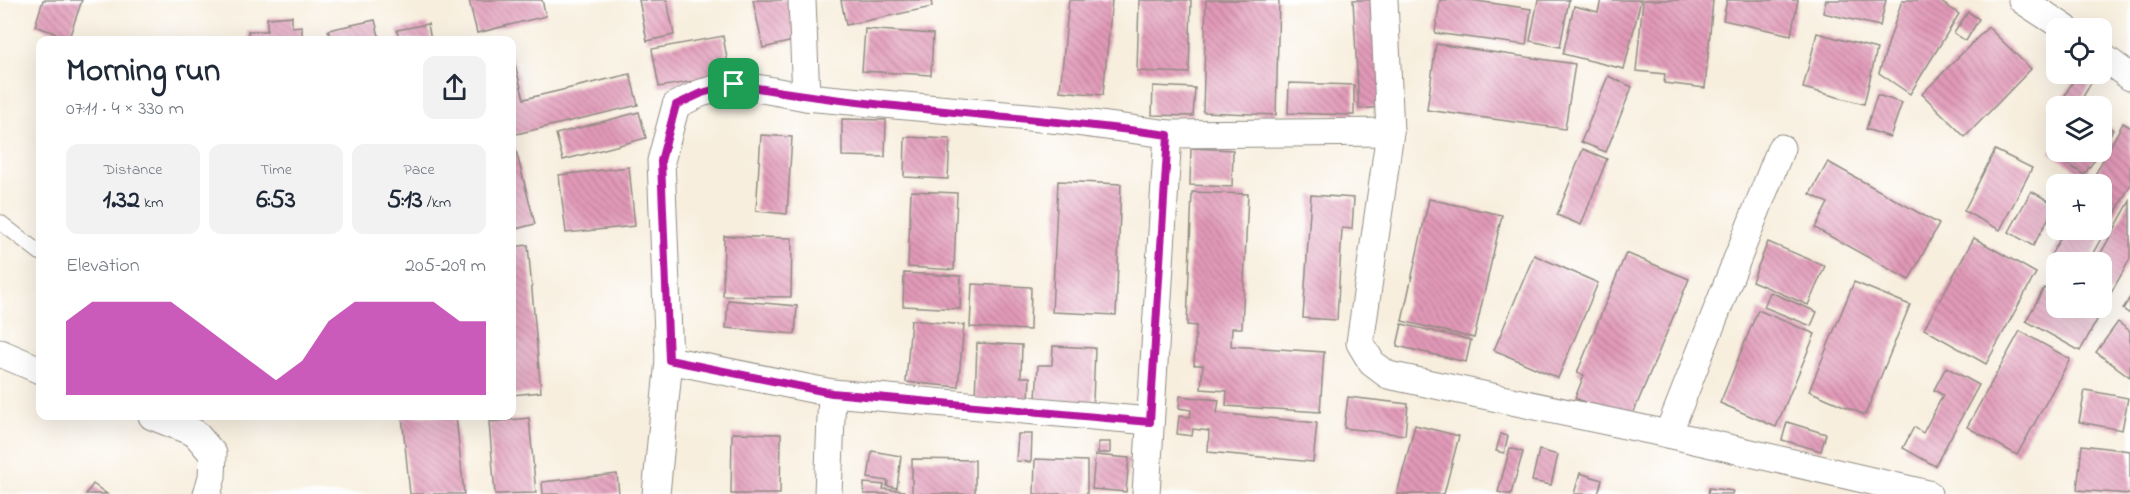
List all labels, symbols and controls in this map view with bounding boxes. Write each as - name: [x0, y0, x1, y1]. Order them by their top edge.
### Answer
- map controls: [2046, 18, 2112, 318]
- button: locate: [2046, 18, 2112, 84]
- text: Morning run: [66, 48, 220, 96]
- button: share: [423, 56, 486, 119]
- pin: [708, 58, 759, 109]
- icon: arrive: [717, 67, 750, 100]
- text: 07:11 · 4 × 330 m: [66, 95, 184, 124]
- button: layers: [2046, 96, 2112, 162]
- text: Distance: [104, 158, 162, 182]
- text: Time: [260, 158, 292, 182]
- text: Pace: [403, 158, 435, 182]
- button: +: [2046, 174, 2112, 240]
- text: 1.32: [103, 182, 140, 220]
- text: 6:53: [256, 182, 296, 220]
- text: 5:13: [387, 182, 423, 220]
- text: km: [140, 191, 163, 215]
- text: /km: [423, 191, 451, 215]
- text: Elevation: [66, 252, 140, 281]
- text: 205–209 m: [405, 252, 486, 281]
- button: −: [2046, 252, 2112, 318]

